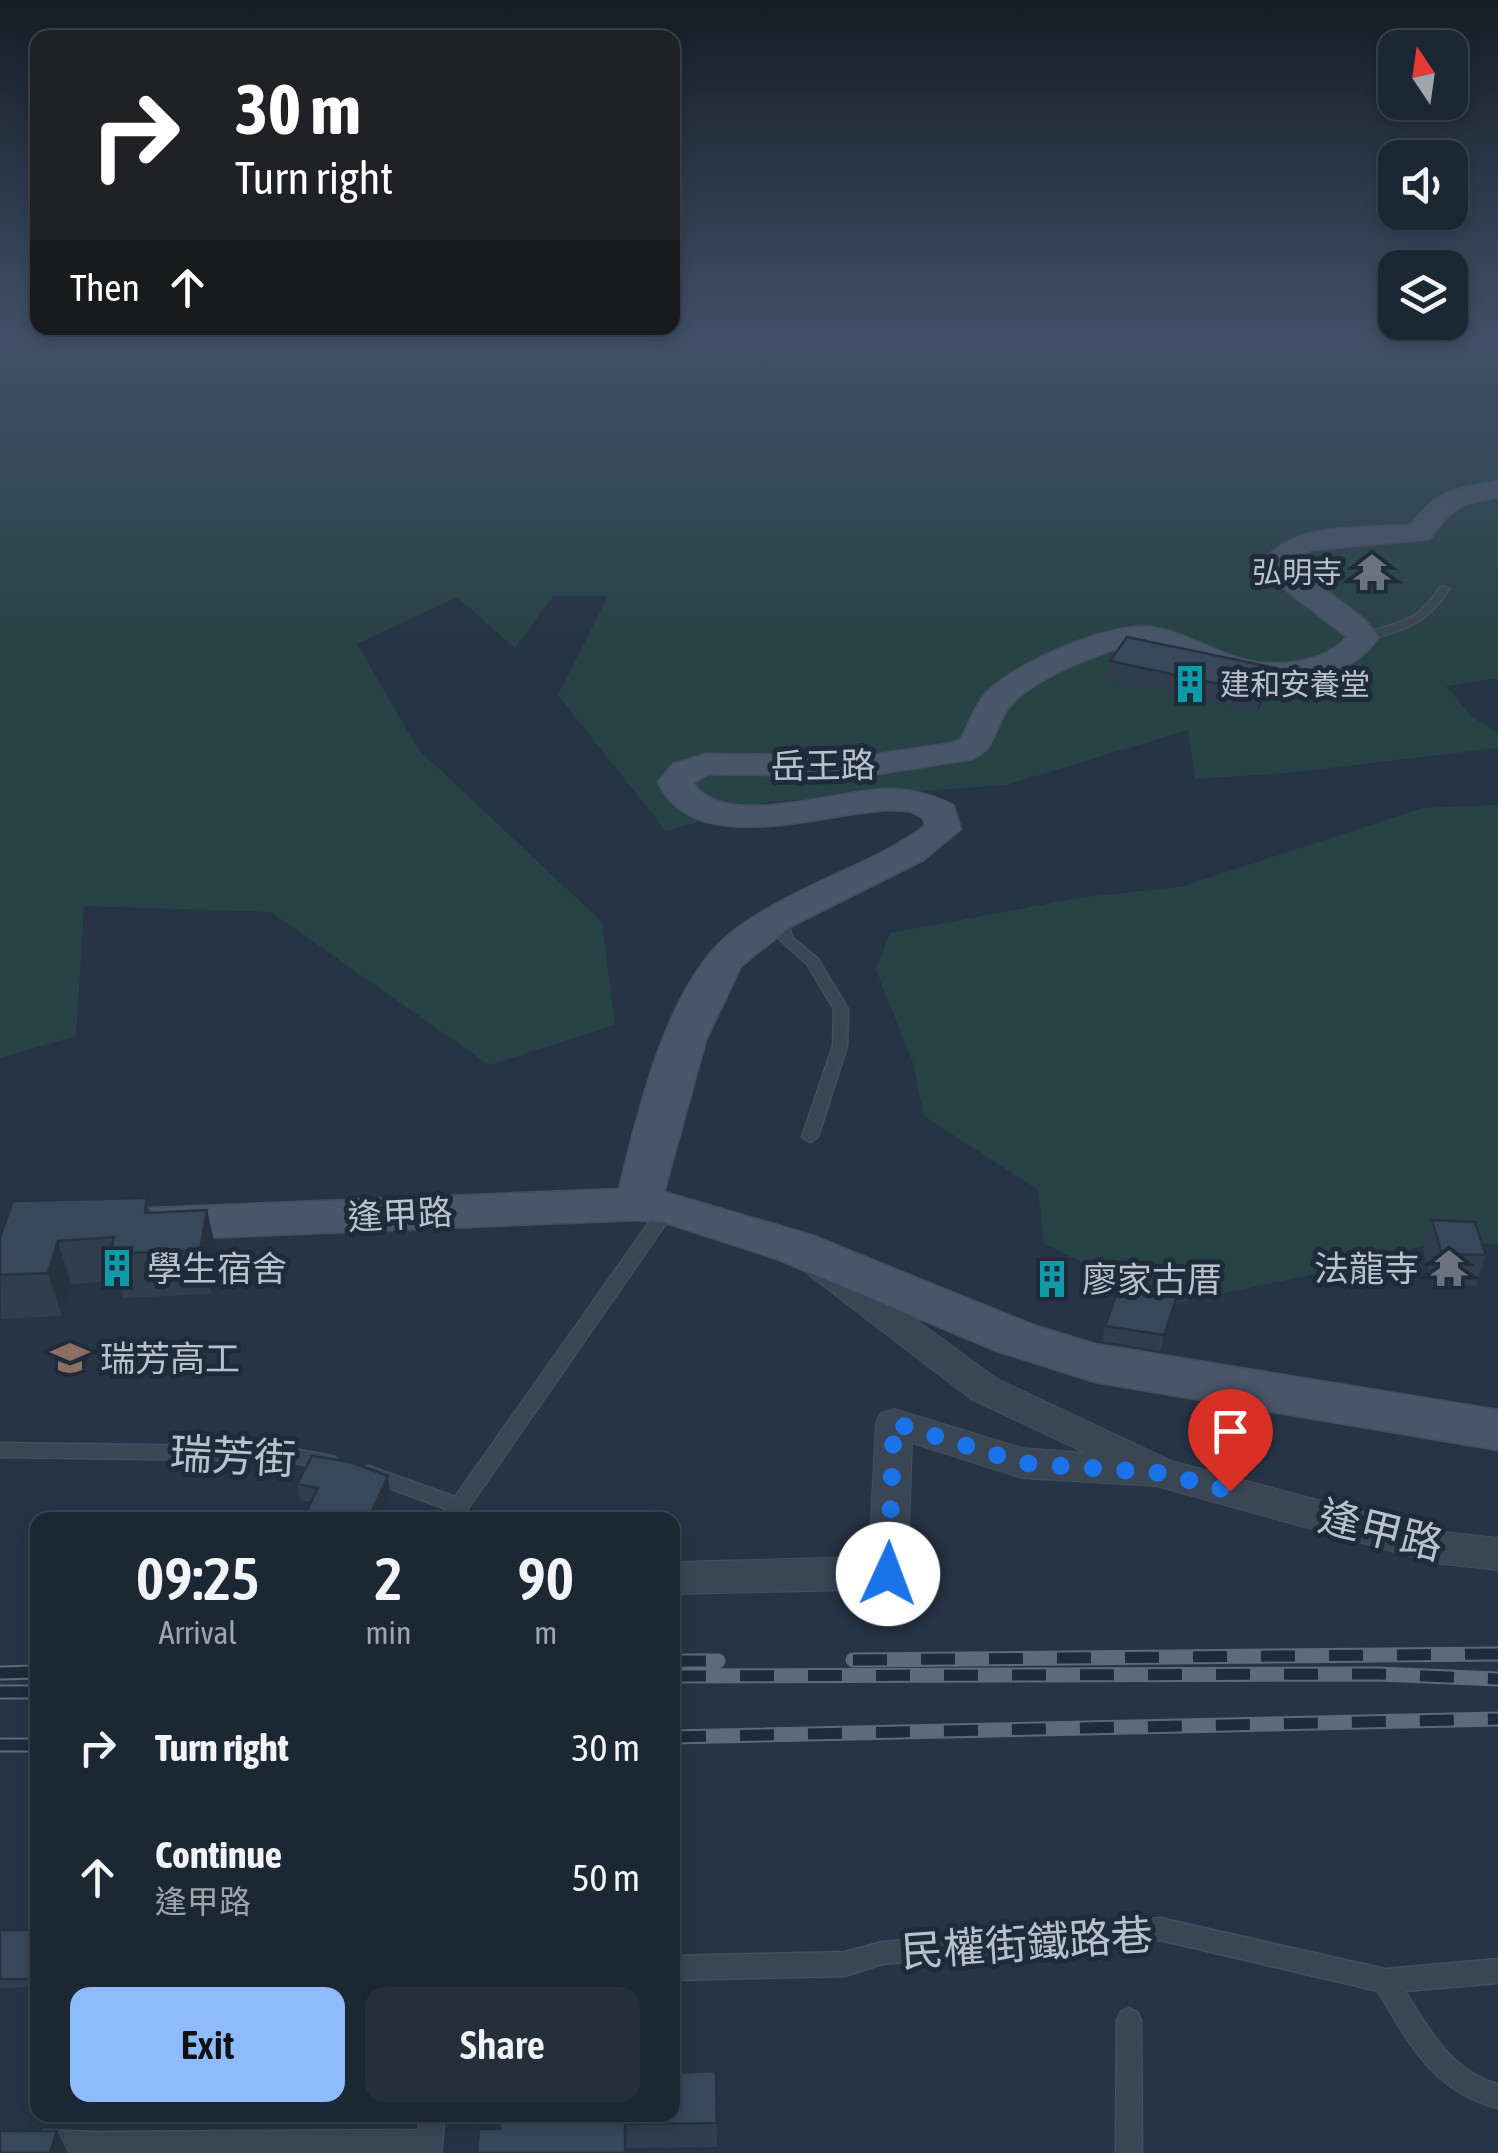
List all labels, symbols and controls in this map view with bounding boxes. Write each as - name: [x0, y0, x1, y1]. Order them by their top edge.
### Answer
- north arrow: [1378, 30, 1468, 120]
- map controls: [1378, 30, 1468, 340]
- text: 30 m: [235, 69, 361, 149]
- icon: right: [70, 70, 200, 200]
- button: sound: [1378, 140, 1468, 230]
- text: Turn right: [235, 152, 393, 204]
- button: layers: [1378, 250, 1468, 340]
- icon: ahead: [160, 260, 215, 315]
- text: Then: [70, 266, 140, 309]
- temple icon: 弘明寺: [1351, 551, 1393, 593]
- place label: 弘明寺: [1252, 555, 1342, 589]
- building icon: 建和安養堂: [1169, 663, 1211, 705]
- place label: 建和安養堂: [1220, 667, 1370, 701]
- street label: 岳王路: [770, 744, 876, 786]
- street label: 逢甲路: [347, 1191, 453, 1237]
- building icon: 學生宿舍: [96, 1247, 138, 1289]
- temple icon: 法龍寺: [1428, 1247, 1470, 1289]
- place label: 學生宿舍: [147, 1248, 287, 1288]
- place label: 法龍寺: [1314, 1248, 1419, 1288]
- building icon: 廖家古厝: [1031, 1258, 1073, 1300]
- place label: 廖家古厝: [1082, 1259, 1222, 1299]
- school or university icon: 瑞芳高工: [49, 1337, 91, 1379]
- place label: 瑞芳高工: [100, 1338, 240, 1378]
- pin: [1188, 1389, 1273, 1492]
- icon: arrive: [1203, 1404, 1258, 1459]
- street label: 瑞芳街: [169, 1429, 297, 1483]
- street label: 逢甲路: [1314, 1491, 1448, 1569]
- position arrow: [836, 1522, 940, 1626]
- text: 09:25: [136, 1544, 260, 1613]
- text: 2: [374, 1544, 403, 1613]
- text: 90: [518, 1544, 574, 1613]
- text: Arrival: [159, 1614, 237, 1651]
- text: min: [366, 1614, 412, 1651]
- text: m: [534, 1614, 557, 1651]
- icon: right: [70, 1720, 125, 1775]
- text: Turn right: [155, 1726, 289, 1769]
- text: 30 m: [572, 1726, 640, 1769]
- text: Continue: [155, 1833, 282, 1876]
- icon: ahead: [70, 1850, 125, 1905]
- text: 50 m: [572, 1856, 640, 1899]
- text: 逢甲路: [155, 1883, 251, 1920]
- street label: 民權街鐵路巷: [900, 1910, 1154, 1976]
- button: Exit: [70, 1987, 345, 2102]
- button: Share: [365, 1987, 640, 2102]

